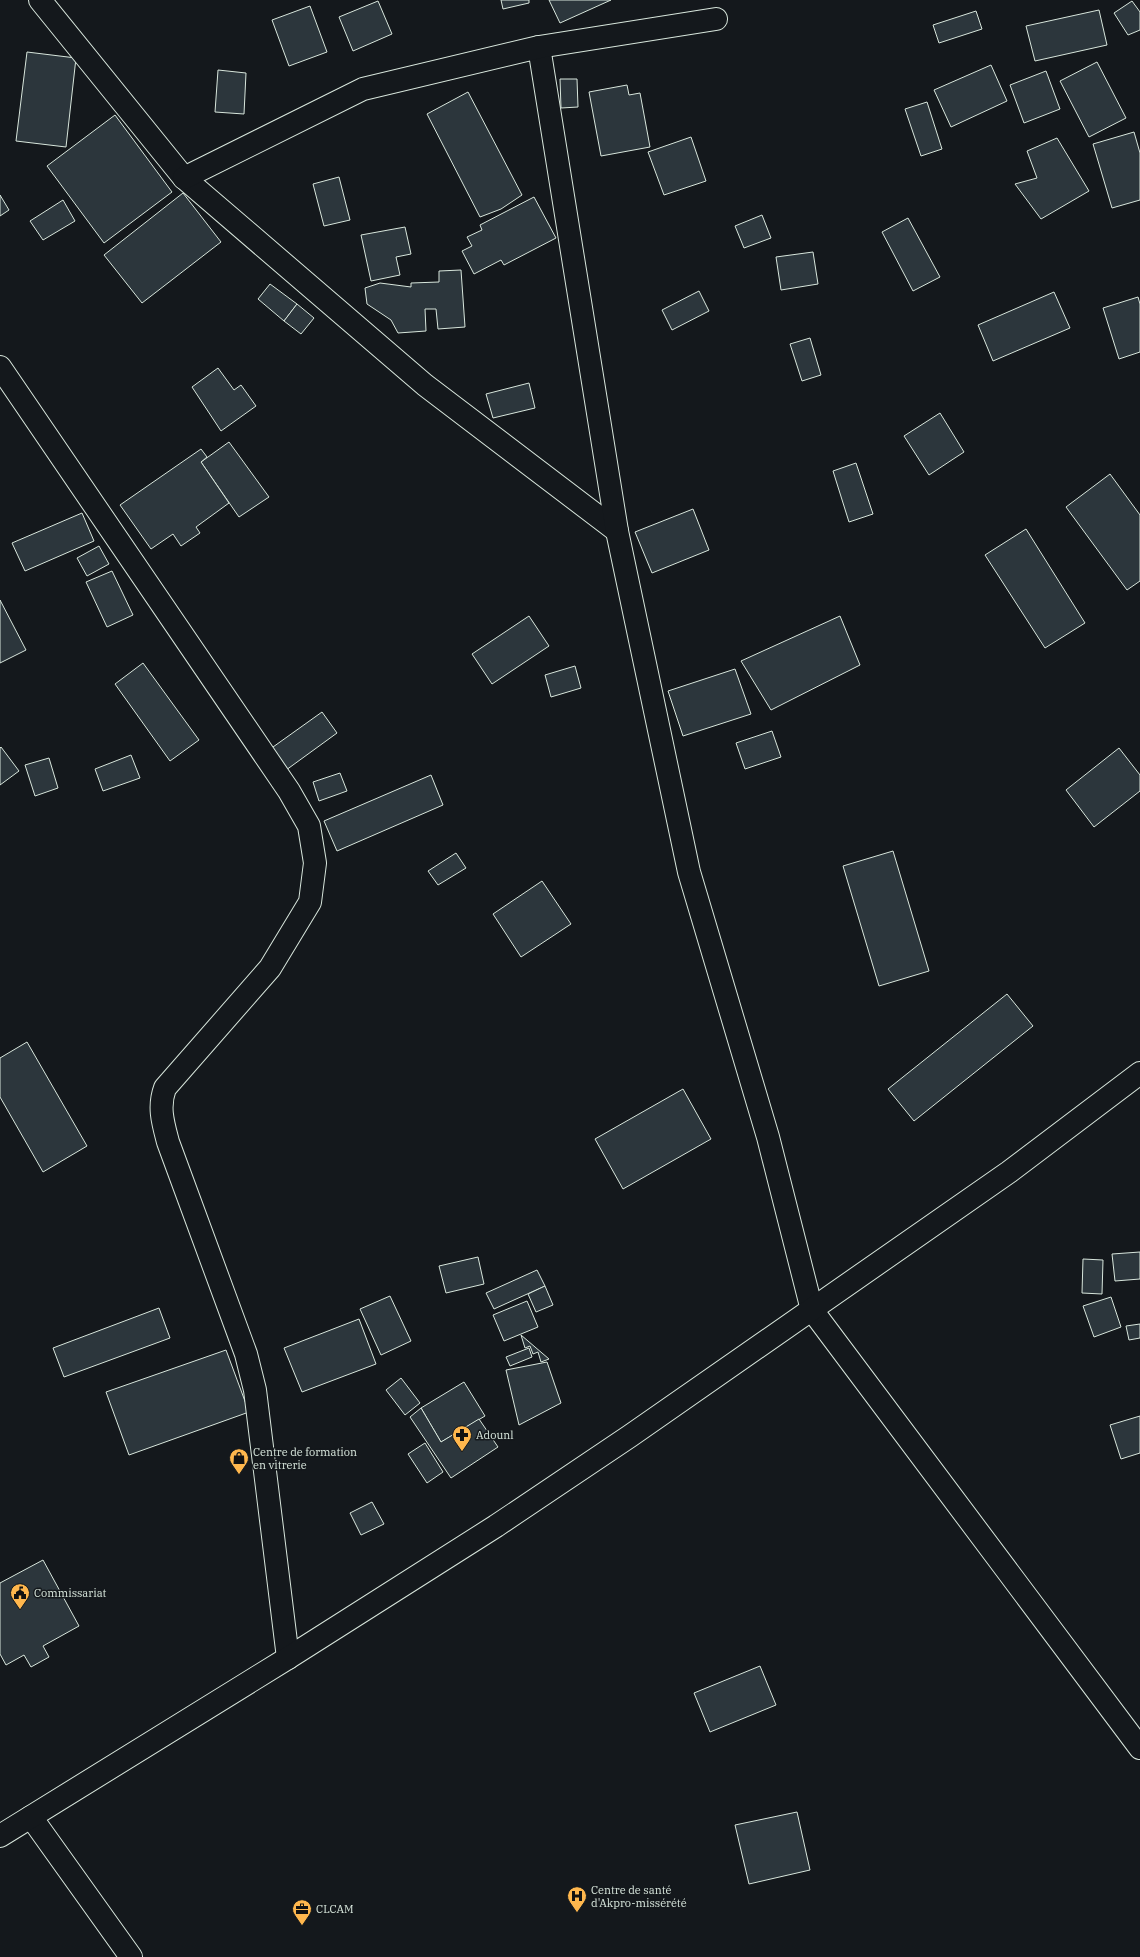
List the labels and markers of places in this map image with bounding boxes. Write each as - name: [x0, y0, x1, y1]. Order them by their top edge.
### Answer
- pharmacy icon: Adounl: [451, 1424, 473, 1452]
- place label: Adounl: [476, 1428, 514, 1442]
- place label: Centre de formation en vitrerie: [253, 1445, 357, 1472]
- shop icon: Centre de formation en vitrerie: [228, 1447, 250, 1475]
- public building icon: Commissariat: [9, 1582, 31, 1610]
- place label: Commissariat: [34, 1586, 107, 1600]
- place label: Centre de santé d'Akpro-missérété: [591, 1883, 687, 1910]
- hospital icon: Centre de santé d'Akpro-missérété: [566, 1885, 588, 1913]
- office icon: CLCAM: [291, 1898, 313, 1926]
- place label: CLCAM: [316, 1902, 354, 1916]

